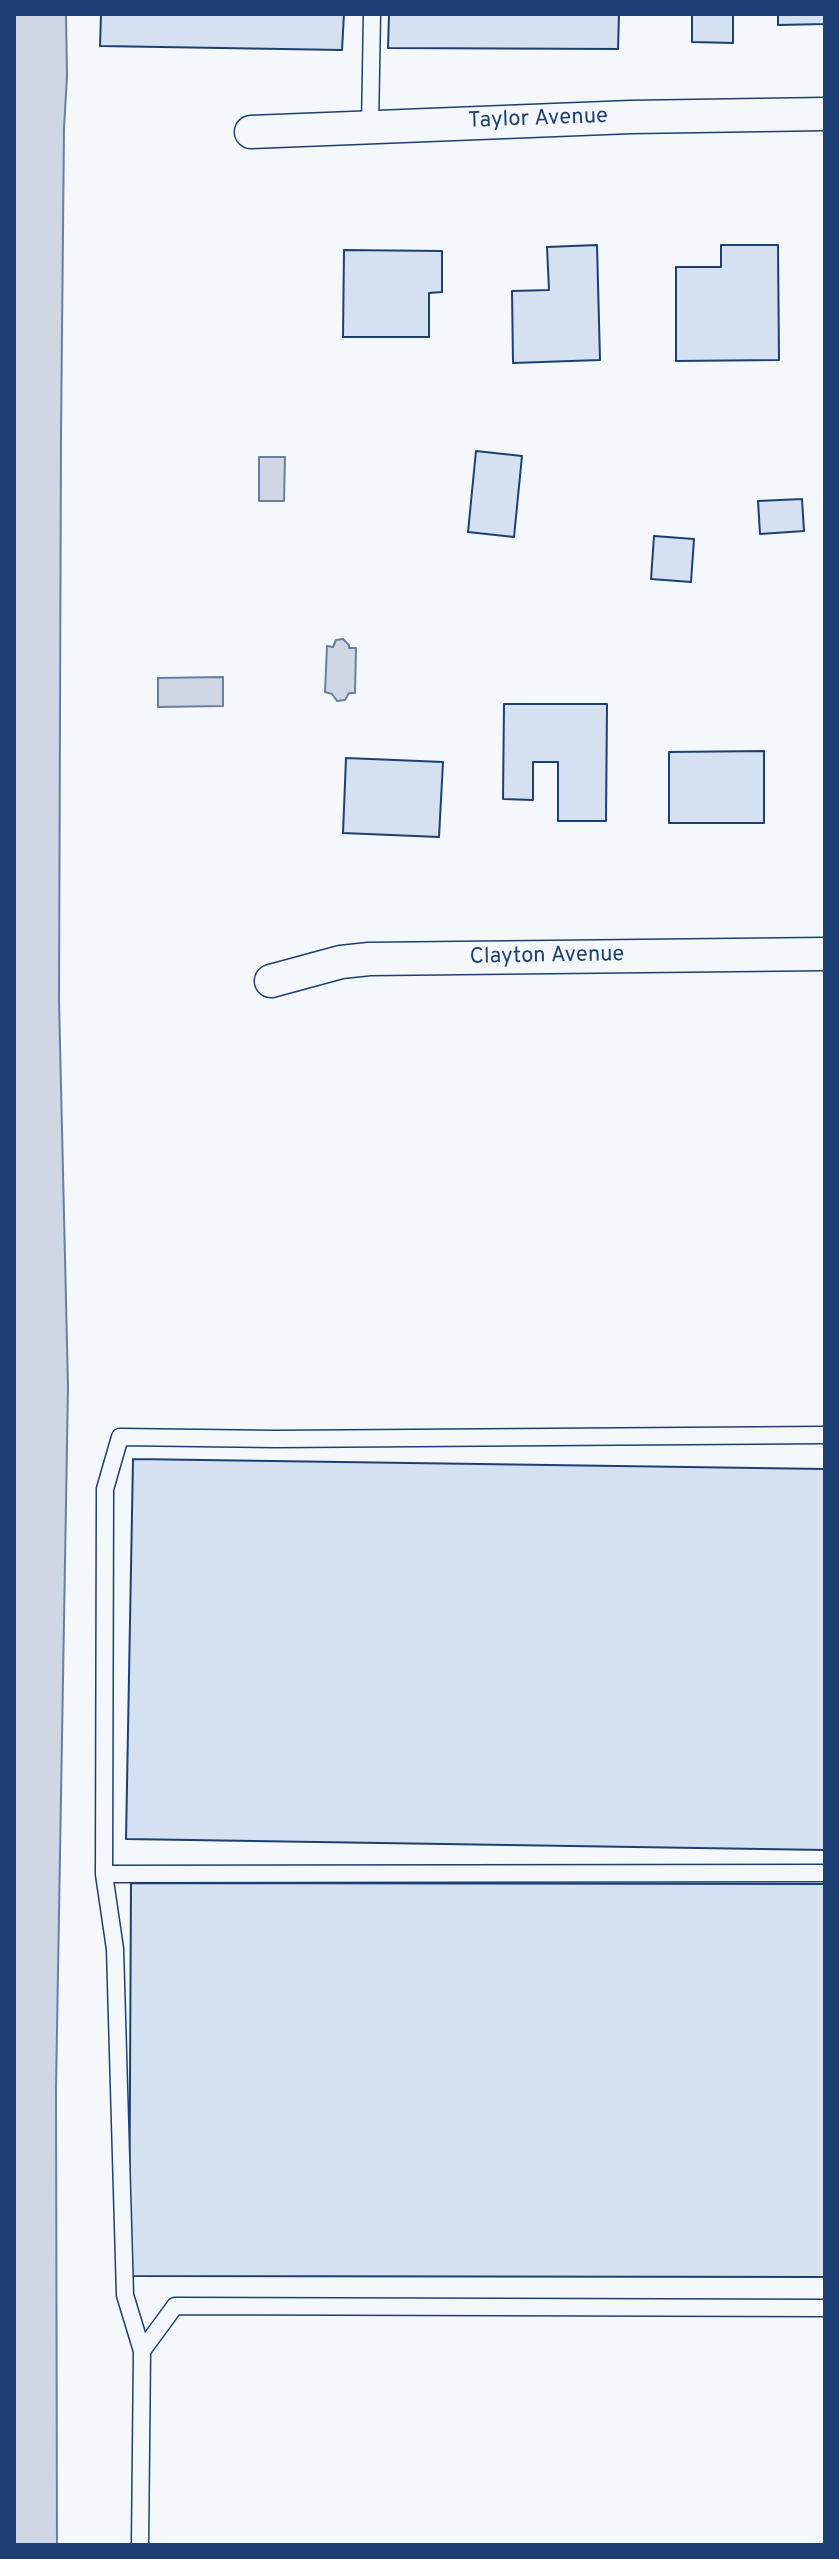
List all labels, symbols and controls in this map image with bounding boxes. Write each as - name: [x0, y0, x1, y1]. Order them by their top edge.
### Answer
- street label: Taylor Avenue: [468, 104, 608, 136]
- street label: Clayton Avenue: [469, 942, 625, 972]

